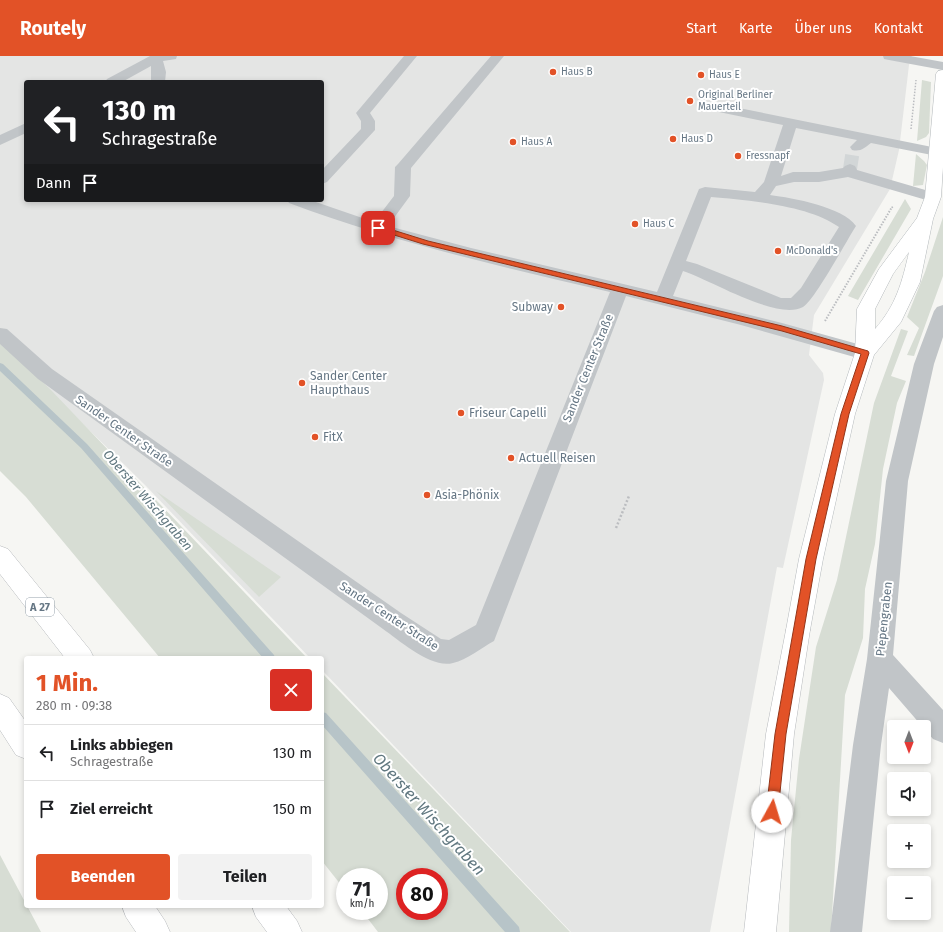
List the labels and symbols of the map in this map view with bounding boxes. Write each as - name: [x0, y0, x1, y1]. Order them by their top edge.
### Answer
- place label: Haus B: [561, 66, 592, 78]
- marker: Haus B: [548, 67, 558, 77]
- place label: Haus E: [709, 69, 740, 81]
- marker: Haus E: [696, 70, 706, 80]
- place label: Original Berliner Mauerteil: [698, 89, 773, 113]
- marker: Original Berliner Mauerteil: [685, 96, 695, 106]
- place label: Haus D: [681, 133, 713, 145]
- marker: Haus D: [668, 134, 678, 144]
- place label: Haus A: [521, 136, 552, 148]
- marker: Haus A: [508, 137, 518, 147]
- place label: Fressnapf: [746, 150, 790, 162]
- marker: Fressnapf: [733, 151, 743, 161]
- pin: [361, 211, 395, 245]
- place label: Haus C: [643, 218, 674, 230]
- marker: Haus C: [630, 219, 640, 229]
- place label: McDonald's: [786, 245, 838, 257]
- marker: McDonald's: [773, 246, 783, 256]
- place label: Subway: [512, 300, 553, 314]
- marker: Subway: [556, 302, 566, 312]
- street label: Sander Center Straße: [560, 312, 616, 424]
- place label: Sander Center Haupthaus: [310, 369, 387, 397]
- marker: Sander Center Haupthaus: [297, 378, 307, 388]
- street label: Sander Center Straße: [73, 392, 175, 470]
- place label: Friseur Capelli: [469, 406, 547, 420]
- marker: Friseur Capelli: [456, 408, 466, 418]
- place label: FitX: [323, 430, 343, 444]
- marker: FitX: [310, 432, 320, 442]
- water label: Oberster Wischgraben: [100, 447, 196, 553]
- place label: Actuell Reisen: [519, 451, 596, 465]
- marker: Actuell Reisen: [506, 453, 516, 463]
- place label: Asia-Phönix: [435, 488, 499, 502]
- marker: Asia-Phönix: [422, 490, 432, 500]
- street label: Sander Center Straße: [337, 579, 441, 653]
- street label: Piepengraben: [873, 581, 895, 657]
- road number: A 27: [26, 598, 54, 616]
- north arrow: [887, 720, 931, 764]
- water label: Oberster Wischgraben: [369, 749, 489, 879]
- position arrow: [751, 791, 793, 833]
- speed limit sign: 80: [396, 868, 448, 920]

